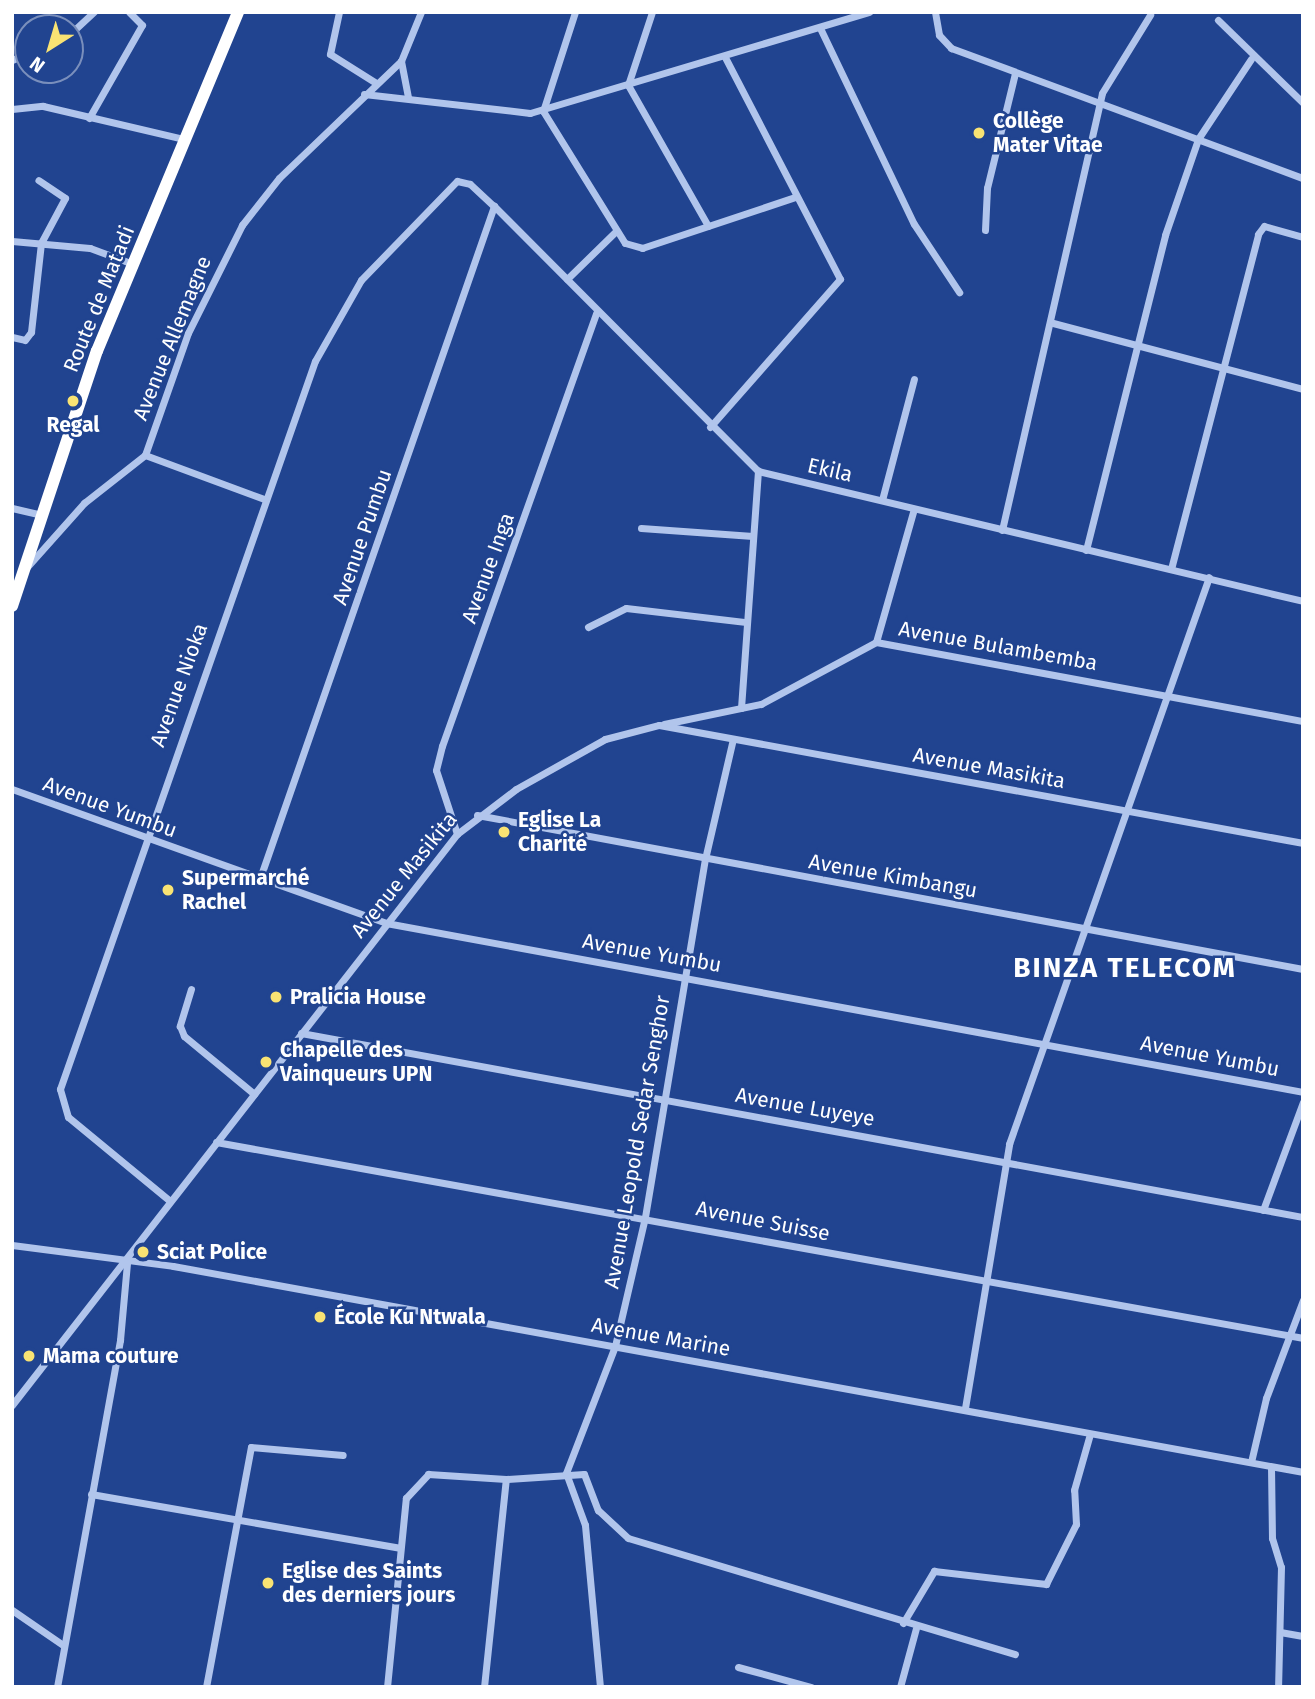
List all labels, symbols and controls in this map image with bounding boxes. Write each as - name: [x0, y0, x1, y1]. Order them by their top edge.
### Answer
- north arrow: [14, 14, 84, 84]
- text: N: [25, 52, 49, 78]
- place label: Collège Mater Vitae: [993, 108, 1103, 158]
- marker: Collège Mater Vitae: [971, 125, 987, 141]
- street label: Route de Matadi: [58, 222, 140, 376]
- street label: Avenue Allemagne: [128, 252, 216, 424]
- marker: Regal: [65, 393, 81, 409]
- place label: Regal: [47, 412, 99, 438]
- street label: Ekila: [805, 453, 855, 487]
- street label: Avenue Pumbu: [327, 466, 397, 608]
- street label: Avenue Inga: [456, 509, 520, 627]
- street label: Avenue Bulambemba: [897, 616, 1099, 676]
- street label: Avenue Nioka: [145, 620, 213, 750]
- street label: Avenue Masikita: [911, 742, 1067, 794]
- street label: Avenue Yumbu: [40, 771, 180, 843]
- street label: Avenue Masikita: [346, 807, 462, 943]
- place label: Eglise La Charité: [518, 807, 601, 857]
- marker: Eglise La Charité: [496, 824, 512, 840]
- street label: Avenue Kimbangu: [807, 849, 979, 903]
- place label: Supermarché Rachel: [182, 865, 309, 915]
- marker: Supermarché Rachel: [160, 882, 176, 898]
- street label: Avenue Yumbu: [581, 928, 723, 978]
- district label: BINZA TELECOM: [1015, 951, 1235, 985]
- place label: Pralicia House: [290, 984, 426, 1010]
- marker: Pralicia House: [268, 989, 284, 1005]
- street label: Avenue Leopold Sedar Senghor: [599, 993, 675, 1291]
- street label: Avenue Yumbu: [1139, 1030, 1281, 1082]
- place label: Chapelle des Vainqueurs UPN: [280, 1037, 432, 1087]
- marker: Chapelle des Vainqueurs UPN: [258, 1054, 274, 1070]
- street label: Avenue Luyeye: [733, 1082, 877, 1132]
- street label: Avenue Suisse: [694, 1196, 832, 1246]
- place label: Sciat Police: [157, 1239, 267, 1265]
- marker: Sciat Police: [135, 1244, 151, 1260]
- place label: École Ku Ntwala: [334, 1304, 486, 1330]
- marker: École Ku Ntwala: [312, 1309, 328, 1325]
- street label: Avenue Marine: [589, 1312, 733, 1362]
- place label: Mama couture: [43, 1343, 179, 1369]
- marker: Mama couture: [21, 1348, 37, 1364]
- place label: Eglise des Saints des derniers jours: [282, 1558, 455, 1608]
- marker: Eglise des Saints des derniers jours: [260, 1575, 276, 1591]

